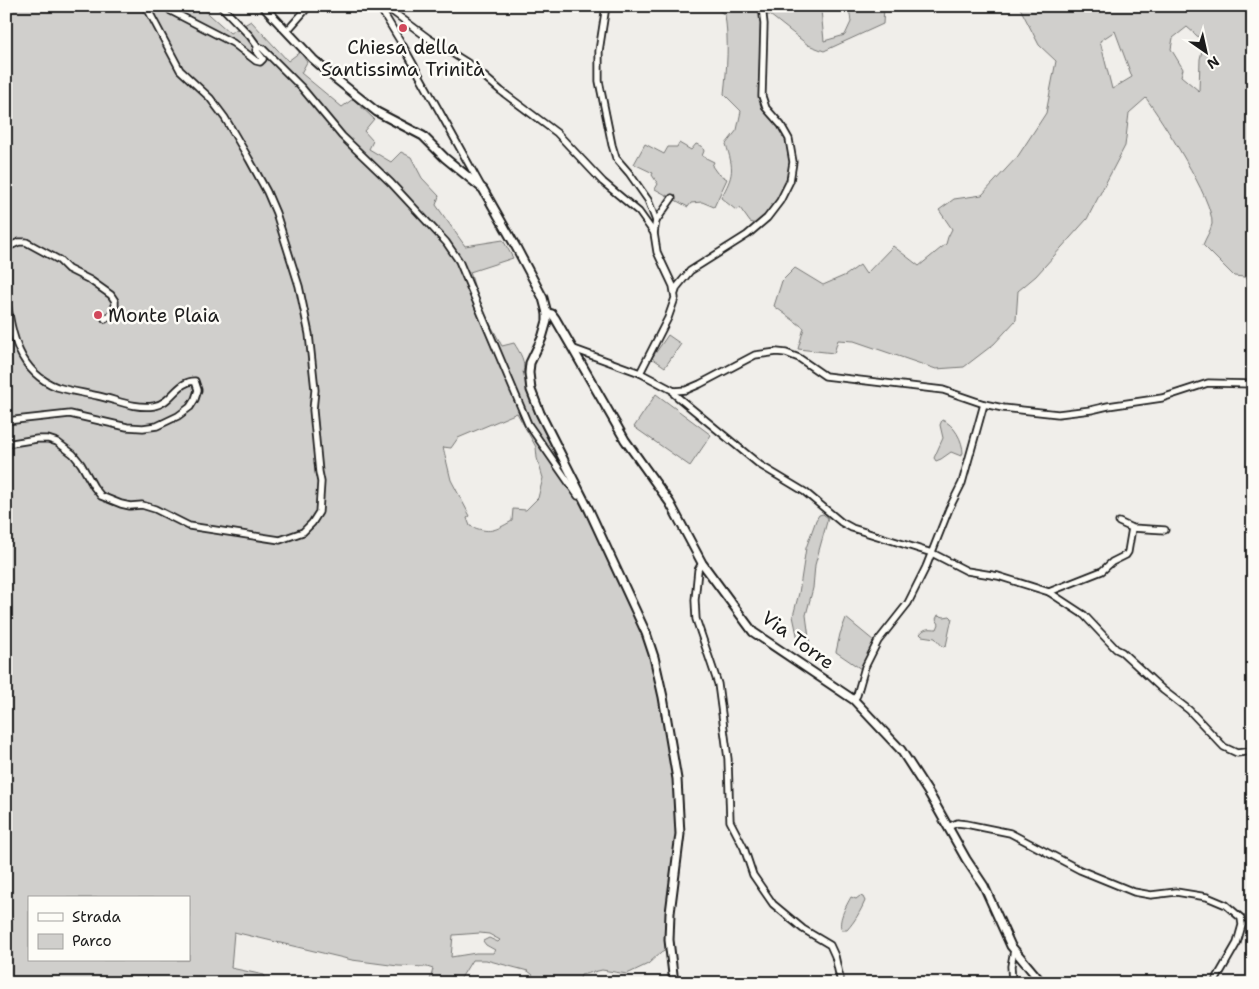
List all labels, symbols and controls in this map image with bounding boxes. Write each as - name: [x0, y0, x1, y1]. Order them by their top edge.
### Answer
- marker: Chiesa della Santissima Trinità: [397, 22, 409, 34]
- north arrow: [1182, 28, 1232, 78]
- place label: Chiesa della Santissima Trinità: [321, 35, 485, 82]
- text: N: [1204, 52, 1223, 73]
- place label: Monte Plaia: [108, 303, 220, 328]
- marker: Monte Plaia: [92, 309, 104, 321]
- street label: Via Torre: [757, 605, 839, 675]
- legend: [28, 896, 190, 962]
- text: Strada: [72, 907, 121, 927]
- text: Parco: [72, 931, 112, 951]

